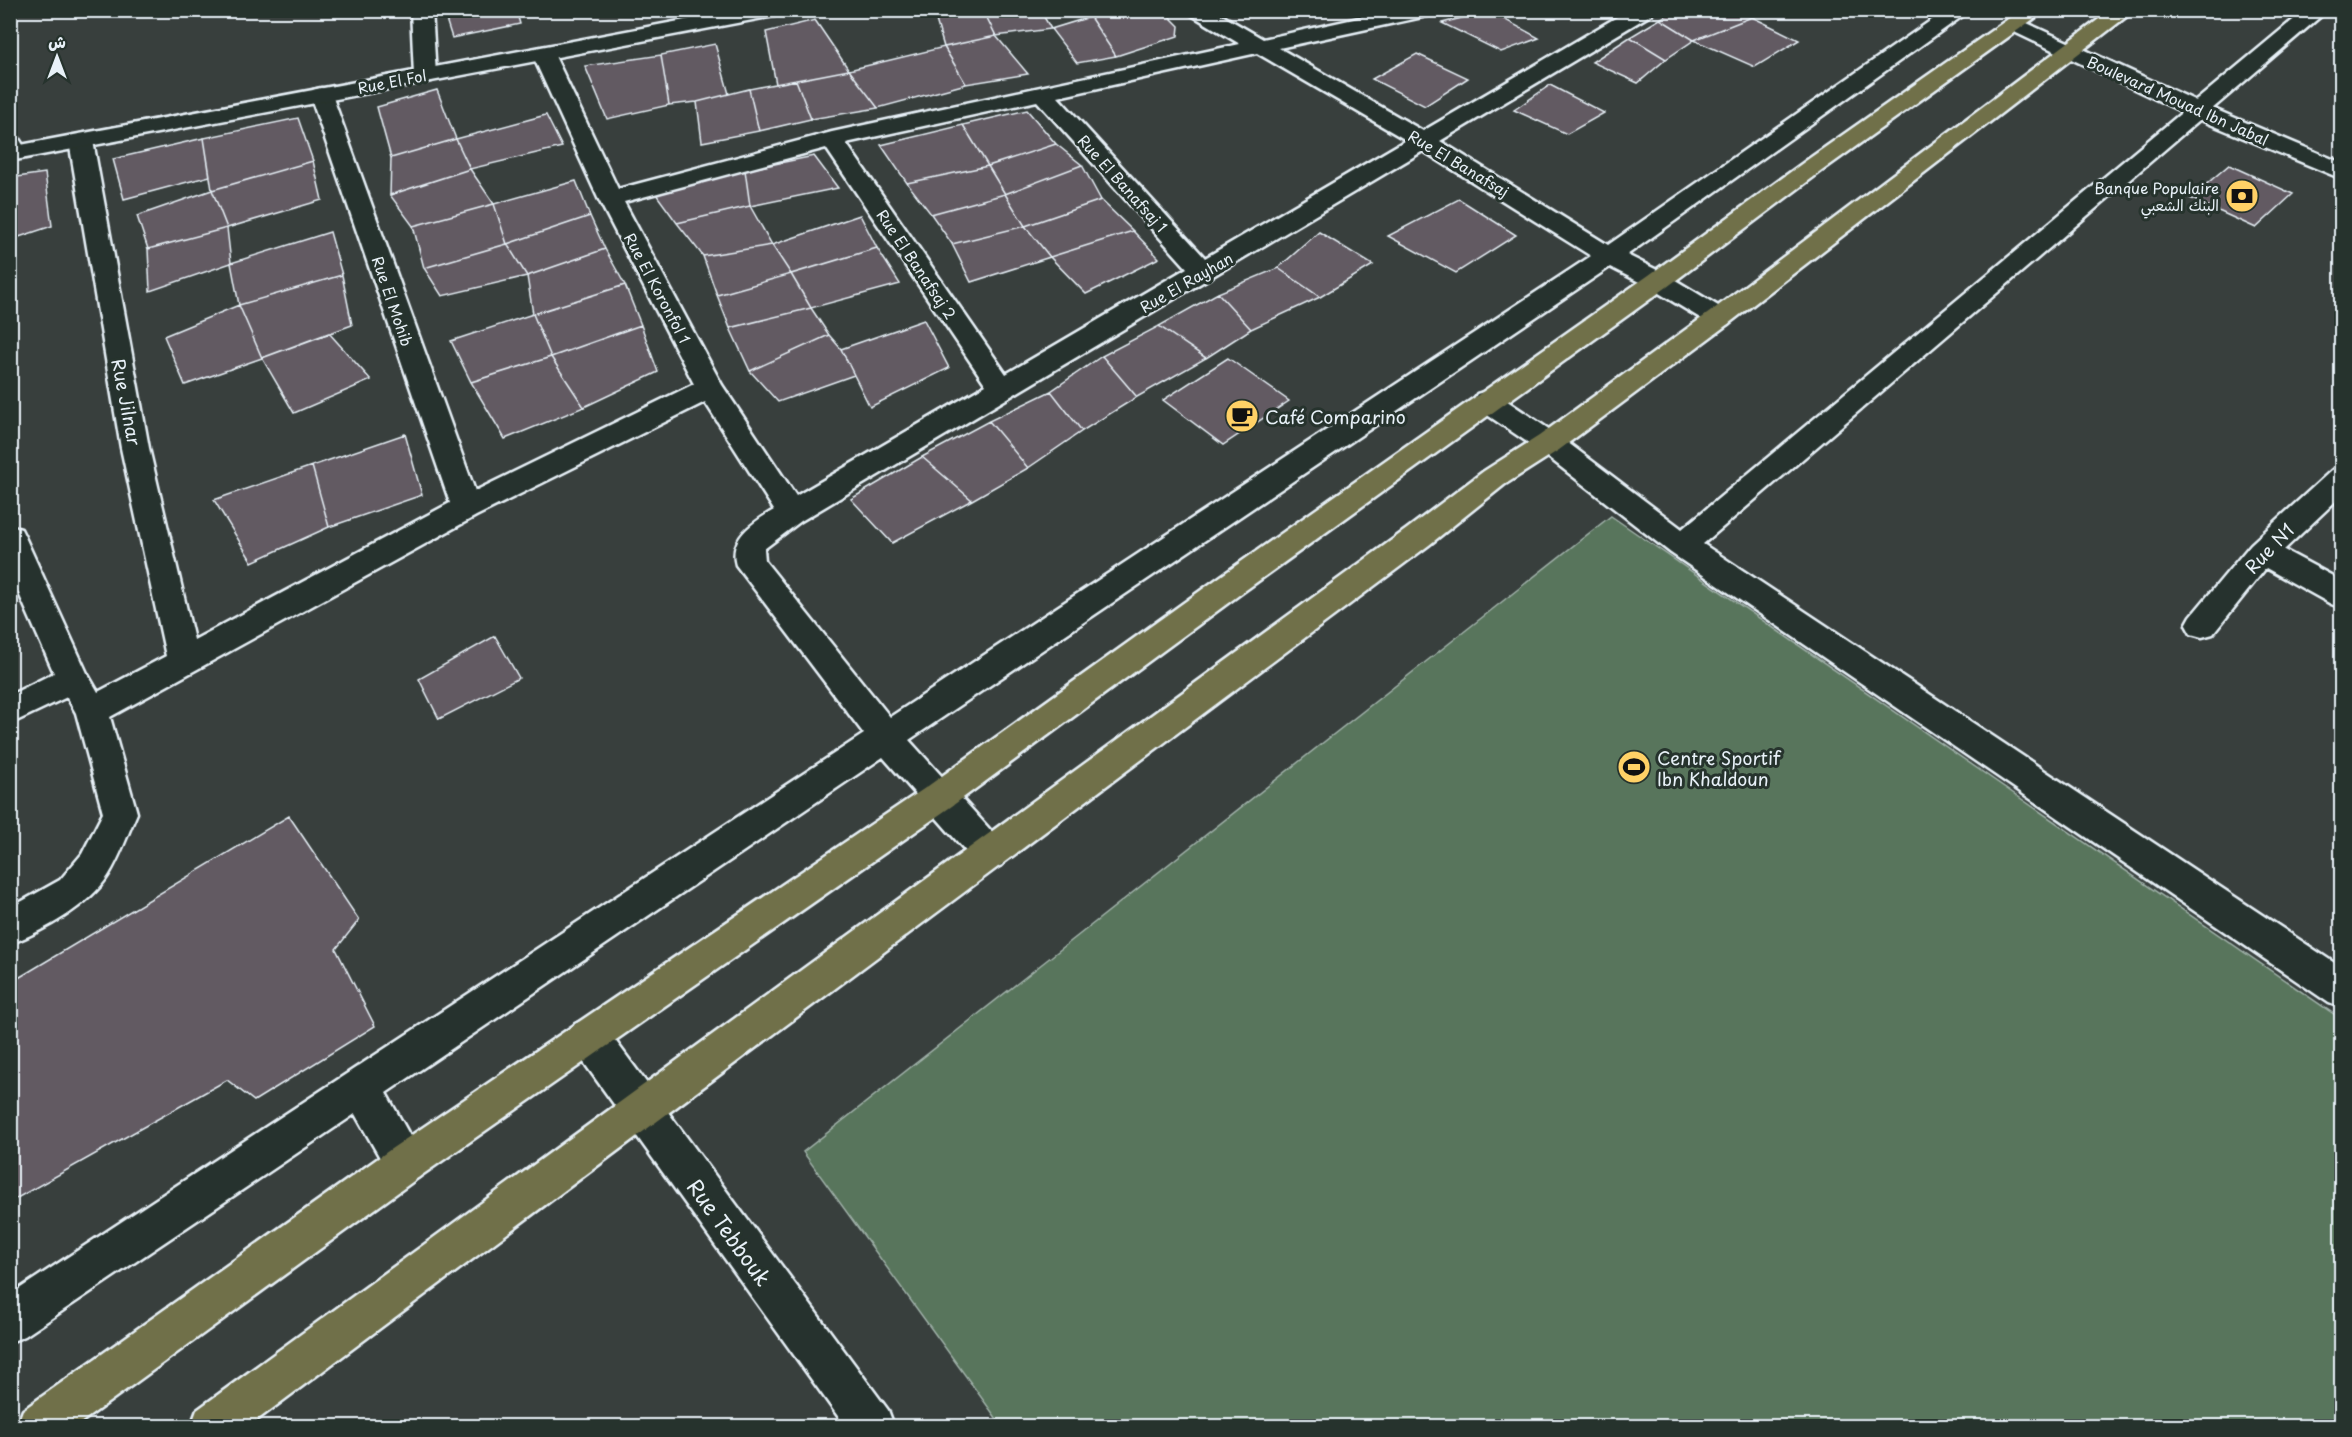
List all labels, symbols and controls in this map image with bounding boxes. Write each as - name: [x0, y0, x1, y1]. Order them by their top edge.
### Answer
- north arrow: [27, 27, 87, 87]
- text: ش: [48, 29, 66, 53]
- street label: Boulevard Mouad Ibn Jabal: [2084, 50, 2272, 150]
- street label: Rue El Fol: [356, 63, 428, 99]
- street label: Rue El Banafsaj: [1404, 124, 1514, 202]
- street label: Rue El Banafsaj 1: [1073, 129, 1173, 237]
- place label: Banque Populaire البنك الشعبي: [2094, 176, 2219, 219]
- bank icon: Banque Populaire البنك الشعبي: [2224, 178, 2260, 214]
- street label: Rue El Banafsaj 2: [872, 204, 962, 324]
- street label: Rue El Koronfol 1: [619, 229, 697, 347]
- street label: Rue El Rayhan: [1135, 246, 1237, 318]
- street label: Rue El Mohib: [367, 253, 419, 349]
- street label: Rue Jilnar: [105, 356, 149, 449]
- cafe icon: Café Comparino: [1224, 398, 1260, 434]
- place label: Café Comparino: [1265, 403, 1406, 430]
- street label: Rue N1: [2238, 517, 2300, 579]
- place label: Centre Sportif Ibn Khaldoun: [1657, 744, 1782, 792]
- sports icon: Centre Sportif Ibn Khaldoun: [1616, 749, 1652, 785]
- street label: Rue Tebbouk: [680, 1172, 780, 1292]

